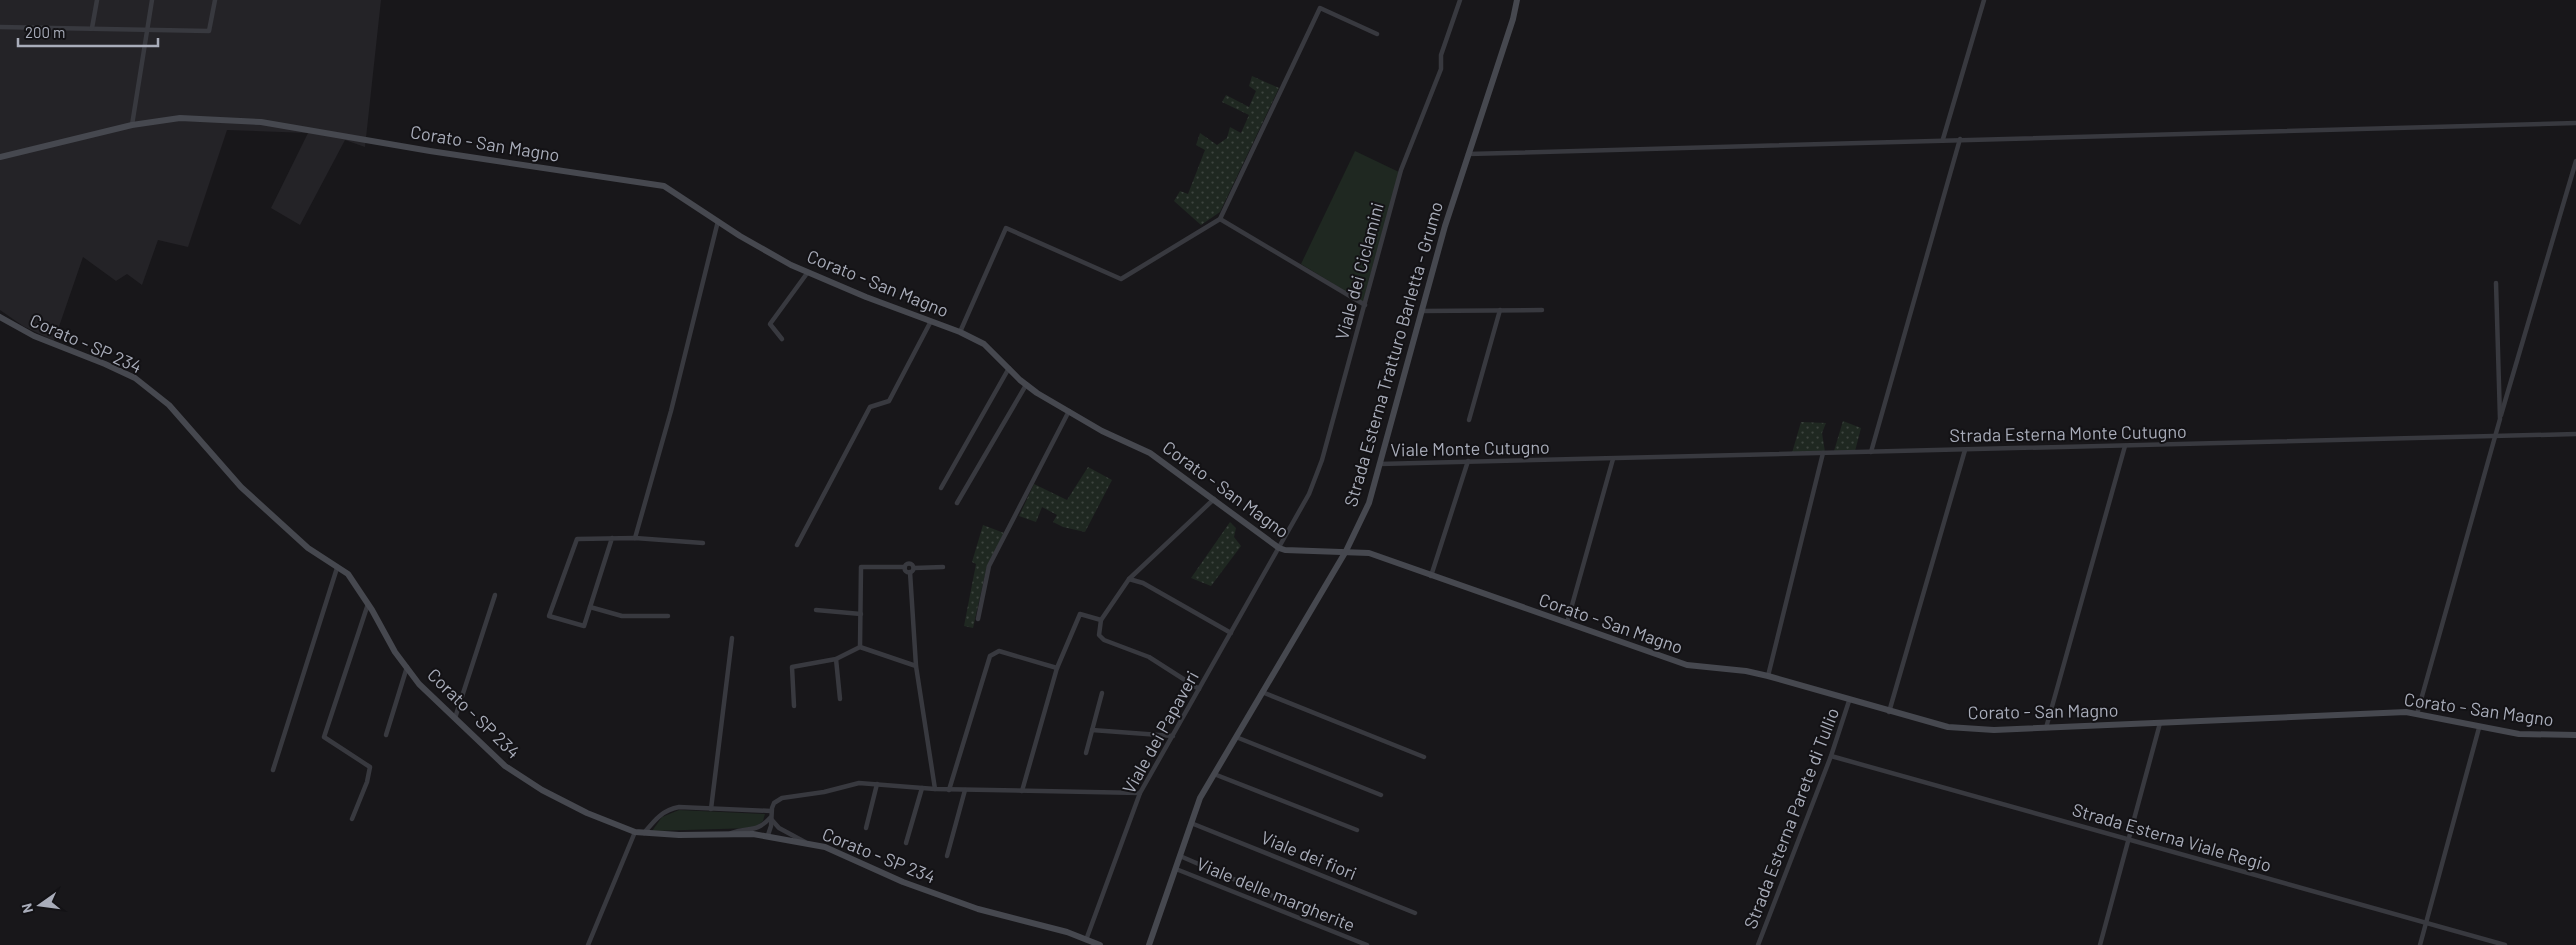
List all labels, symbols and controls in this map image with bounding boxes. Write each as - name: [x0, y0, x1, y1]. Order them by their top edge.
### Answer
- scale bar: [18, 15, 158, 47]
- text: 200 m: [25, 23, 65, 41]
- street label: Corato - San Magno: [409, 120, 561, 166]
- street label: Strada Esterna Tratturo Barletta - Grumo: [1339, 199, 1447, 509]
- street label: Viale dei Ciclamini: [1330, 200, 1388, 342]
- street label: Corato - San Magno: [804, 245, 952, 321]
- street label: Corato - SP 234: [27, 308, 145, 378]
- street label: Strada Esterna Monte Cutugno: [1949, 420, 2187, 446]
- street label: Corato - San Magno: [1159, 436, 1293, 542]
- street label: Viale Monte Cutugno: [1390, 436, 1550, 460]
- street label: Corato - San Magno: [1536, 588, 1686, 658]
- street label: Corato - SP 234: [423, 663, 525, 763]
- street label: Viale dei Papaveri: [1117, 667, 1203, 797]
- street label: Corato - San Magno: [2403, 688, 2555, 730]
- street label: Corato - San Magno: [1967, 699, 2119, 723]
- street label: Strada Esterna Parete di Tullio: [1739, 704, 1843, 932]
- street label: Strada Esterna Viale Regio: [2070, 798, 2274, 876]
- street label: Corato - SP 234: [819, 822, 939, 888]
- street label: Viale dei fiori: [1258, 826, 1360, 884]
- street label: Viale delle margherite: [1194, 852, 1358, 936]
- north arrow: [15, 880, 65, 930]
- text: N: [18, 902, 36, 915]

